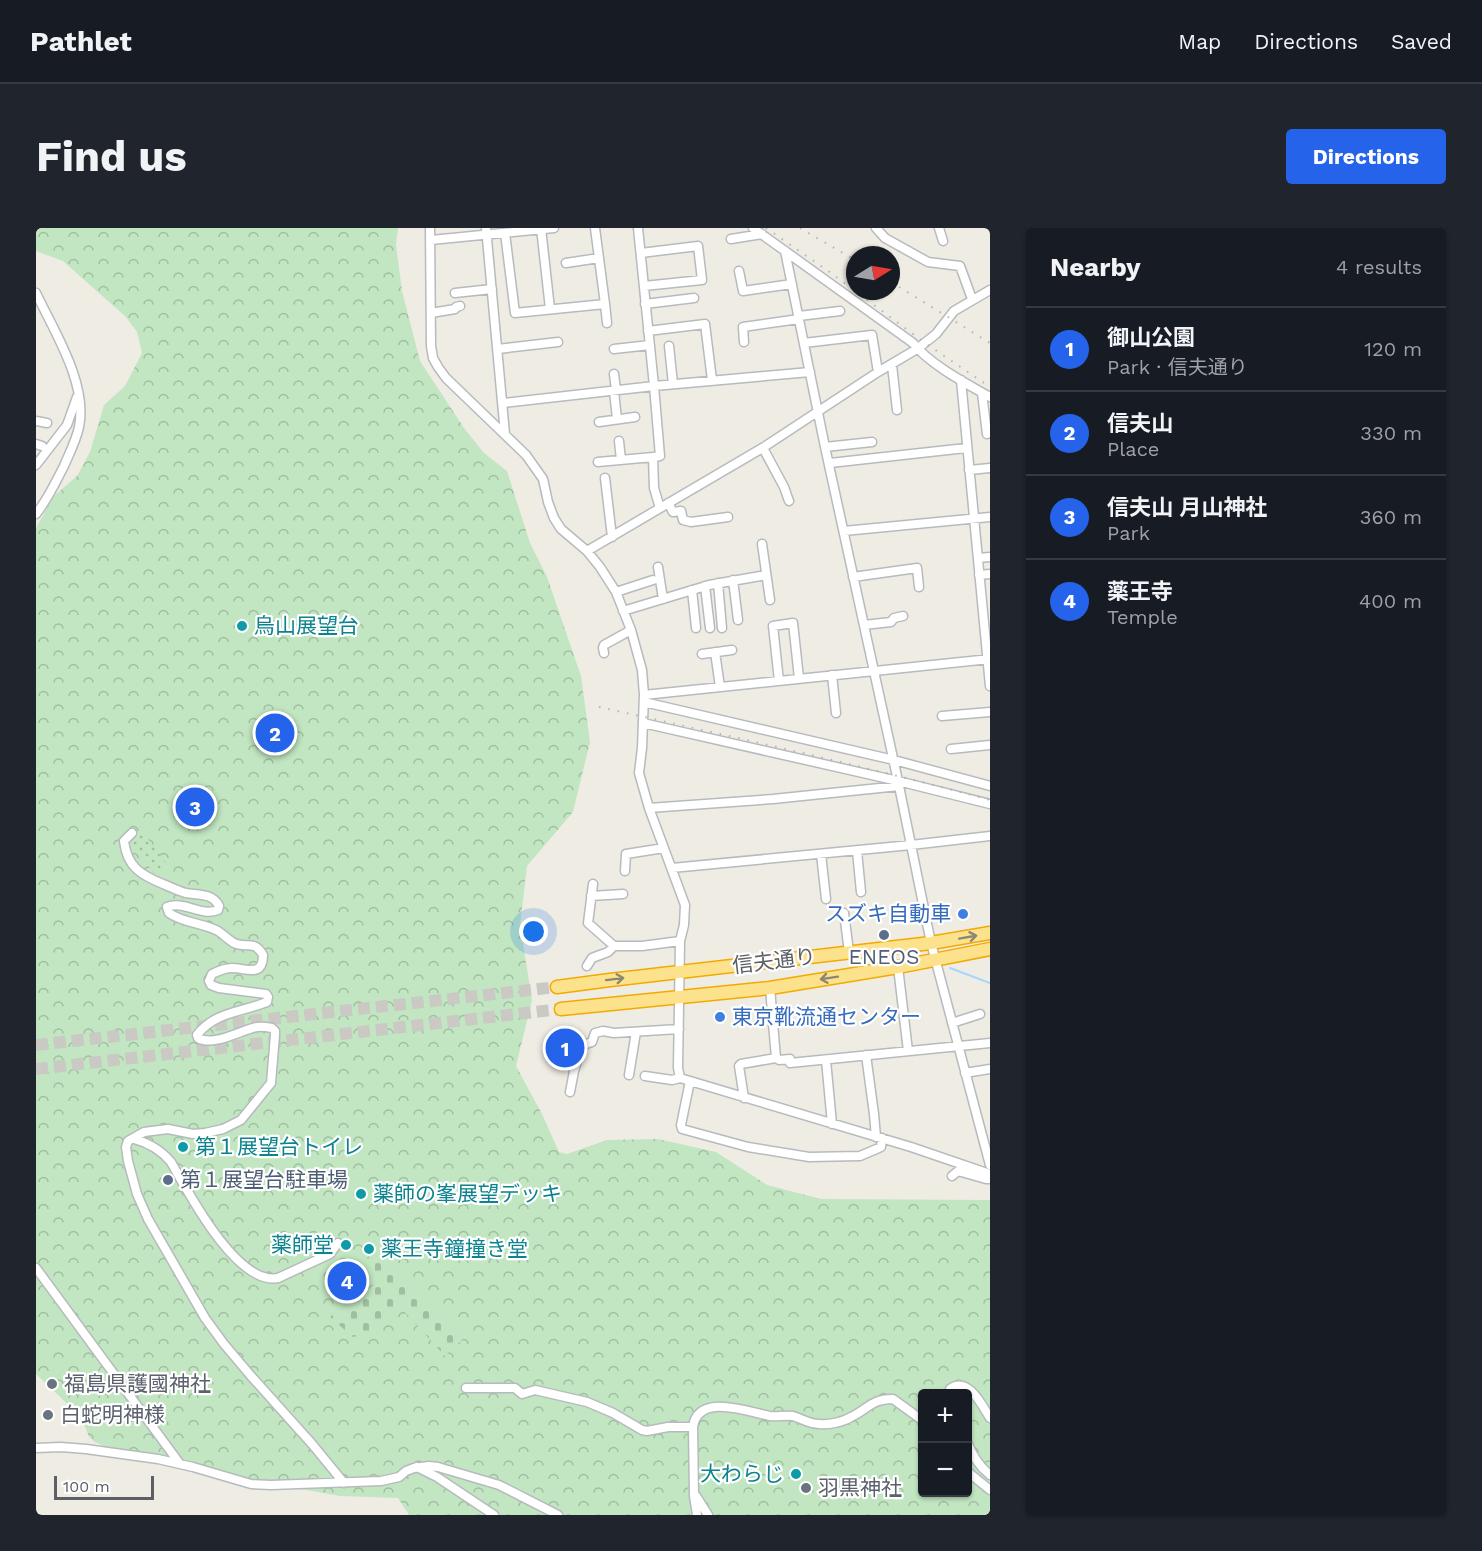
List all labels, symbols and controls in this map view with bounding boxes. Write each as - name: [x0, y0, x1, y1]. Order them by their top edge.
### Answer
- text: Pathlet: [30, 25, 132, 58]
- text: Map: [1178, 29, 1221, 54]
- text: Directions: [1254, 29, 1358, 54]
- text: Saved: [1391, 29, 1452, 54]
- button: Directions: [1286, 129, 1446, 184]
- text: Find us: [36, 132, 187, 181]
- north arrow: [846, 246, 900, 300]
- text: Nearby: [1050, 252, 1141, 282]
- text: 4 results: [1336, 255, 1422, 279]
- text: 御山公園: [1107, 325, 1195, 350]
- text: 1: [1065, 337, 1074, 361]
- text: 120 m: [1364, 337, 1422, 361]
- text: Park · 信夫通り: [1107, 355, 1248, 379]
- text: 信夫山: [1107, 411, 1173, 436]
- text: 2: [1064, 421, 1075, 445]
- text: 330 m: [1360, 421, 1422, 445]
- text: Place: [1107, 437, 1159, 461]
- text: 信夫山 月山神社: [1107, 495, 1267, 520]
- text: 3: [1064, 505, 1075, 529]
- text: 360 m: [1360, 505, 1422, 529]
- text: Park: [1107, 521, 1150, 545]
- text: 薬王寺: [1107, 579, 1173, 604]
- text: 4: [1063, 589, 1076, 613]
- text: 400 m: [1359, 589, 1422, 613]
- text: Temple: [1107, 605, 1178, 629]
- place label: 烏山展望台: [254, 613, 359, 638]
- marker: 烏山展望台: [235, 619, 249, 633]
- pin: 2: [256, 710, 294, 756]
- pin: 3: [176, 784, 214, 830]
- place label: スズキ自動車: [825, 901, 951, 926]
- marker: スズキ自動車: [956, 907, 970, 921]
- your location: [519, 917, 548, 946]
- marker: ENEOS: [877, 928, 891, 942]
- one-way arrow: [957, 931, 977, 942]
- street label: 信夫通り: [731, 943, 817, 978]
- place label: ENEOS: [848, 944, 920, 969]
- one-way arrow: [605, 973, 625, 984]
- one-way arrow: [820, 973, 839, 984]
- place label: 東京靴流通センター: [732, 1004, 921, 1029]
- marker: 東京靴流通センター: [713, 1010, 727, 1024]
- pin: 1: [546, 1026, 584, 1070]
- place label: 第１展望台トイレ: [195, 1134, 363, 1159]
- marker: 第１展望台トイレ: [176, 1140, 190, 1154]
- place label: 第１展望台駐車場: [180, 1167, 348, 1192]
- marker: 第１展望台駐車場: [161, 1173, 175, 1187]
- place label: 薬師の峯展望デッキ: [373, 1181, 562, 1206]
- marker: 薬師の峯展望デッキ: [354, 1187, 368, 1201]
- place label: 薬師堂: [271, 1232, 334, 1257]
- place label: 薬王寺鐘撞き堂: [381, 1236, 528, 1261]
- marker: 薬師堂: [339, 1238, 353, 1252]
- marker: 薬王寺鐘撞き堂: [362, 1242, 376, 1256]
- pin: 4: [328, 1258, 366, 1304]
- place label: 福島県護國神社: [64, 1371, 211, 1396]
- marker: 福島県護國神社: [45, 1377, 59, 1391]
- map controls: [918, 1389, 972, 1497]
- button: +: [918, 1389, 972, 1443]
- place label: 白蛇明神様: [60, 1402, 165, 1427]
- marker: 白蛇明神様: [41, 1408, 55, 1422]
- button: −: [918, 1443, 972, 1497]
- place label: 大わらじ: [700, 1461, 784, 1486]
- marker: 大わらじ: [789, 1467, 803, 1481]
- scale bar: [54, 1473, 154, 1500]
- place label: 羽黒神社: [818, 1475, 902, 1500]
- text: 100 m: [63, 1477, 110, 1496]
- marker: 羽黒神社: [799, 1481, 813, 1495]

